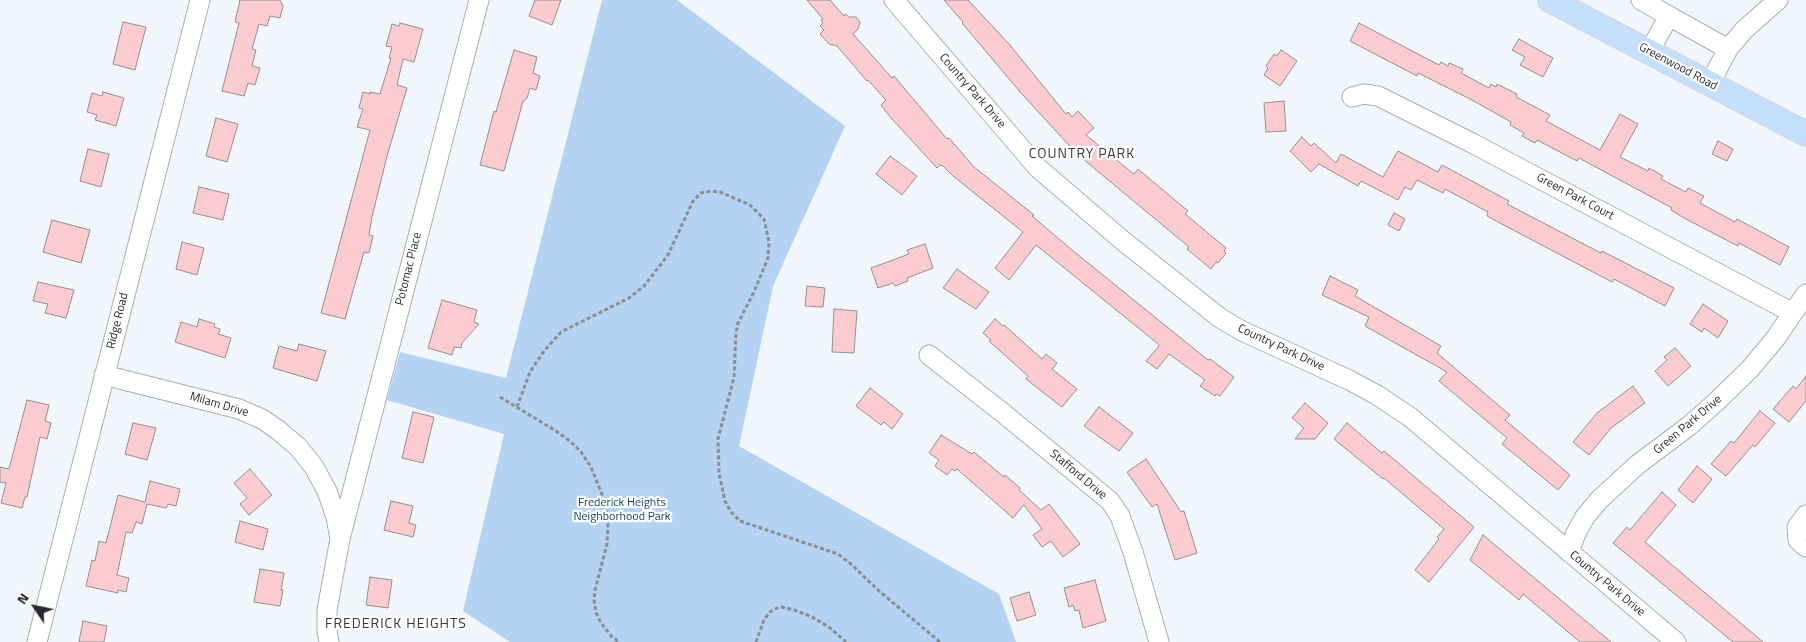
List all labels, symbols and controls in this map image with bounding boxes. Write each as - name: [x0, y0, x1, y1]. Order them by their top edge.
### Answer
- street label: Greenwood Road: [1636, 40, 1720, 94]
- street label: Country Park Drive: [936, 51, 1008, 131]
- district label: COUNTRY PARK: [1027, 147, 1137, 163]
- street label: Green Park Court: [1534, 171, 1616, 223]
- street label: Potomac Place: [393, 231, 425, 307]
- street label: Ridge Road: [104, 291, 132, 351]
- street label: Country Park Drive: [1235, 322, 1327, 374]
- street label: Milam Drive: [188, 390, 250, 420]
- street label: Green Park Drive: [1651, 392, 1725, 458]
- street label: Stafford Drive: [1047, 447, 1109, 503]
- park label: Frederick Heights Neighborhood Park: [573, 496, 671, 524]
- street label: Country Park Drive: [1566, 548, 1648, 620]
- north arrow: [10, 582, 60, 632]
- text: N: [11, 588, 34, 608]
- district label: FREDERICK HEIGHTS: [323, 617, 469, 633]

